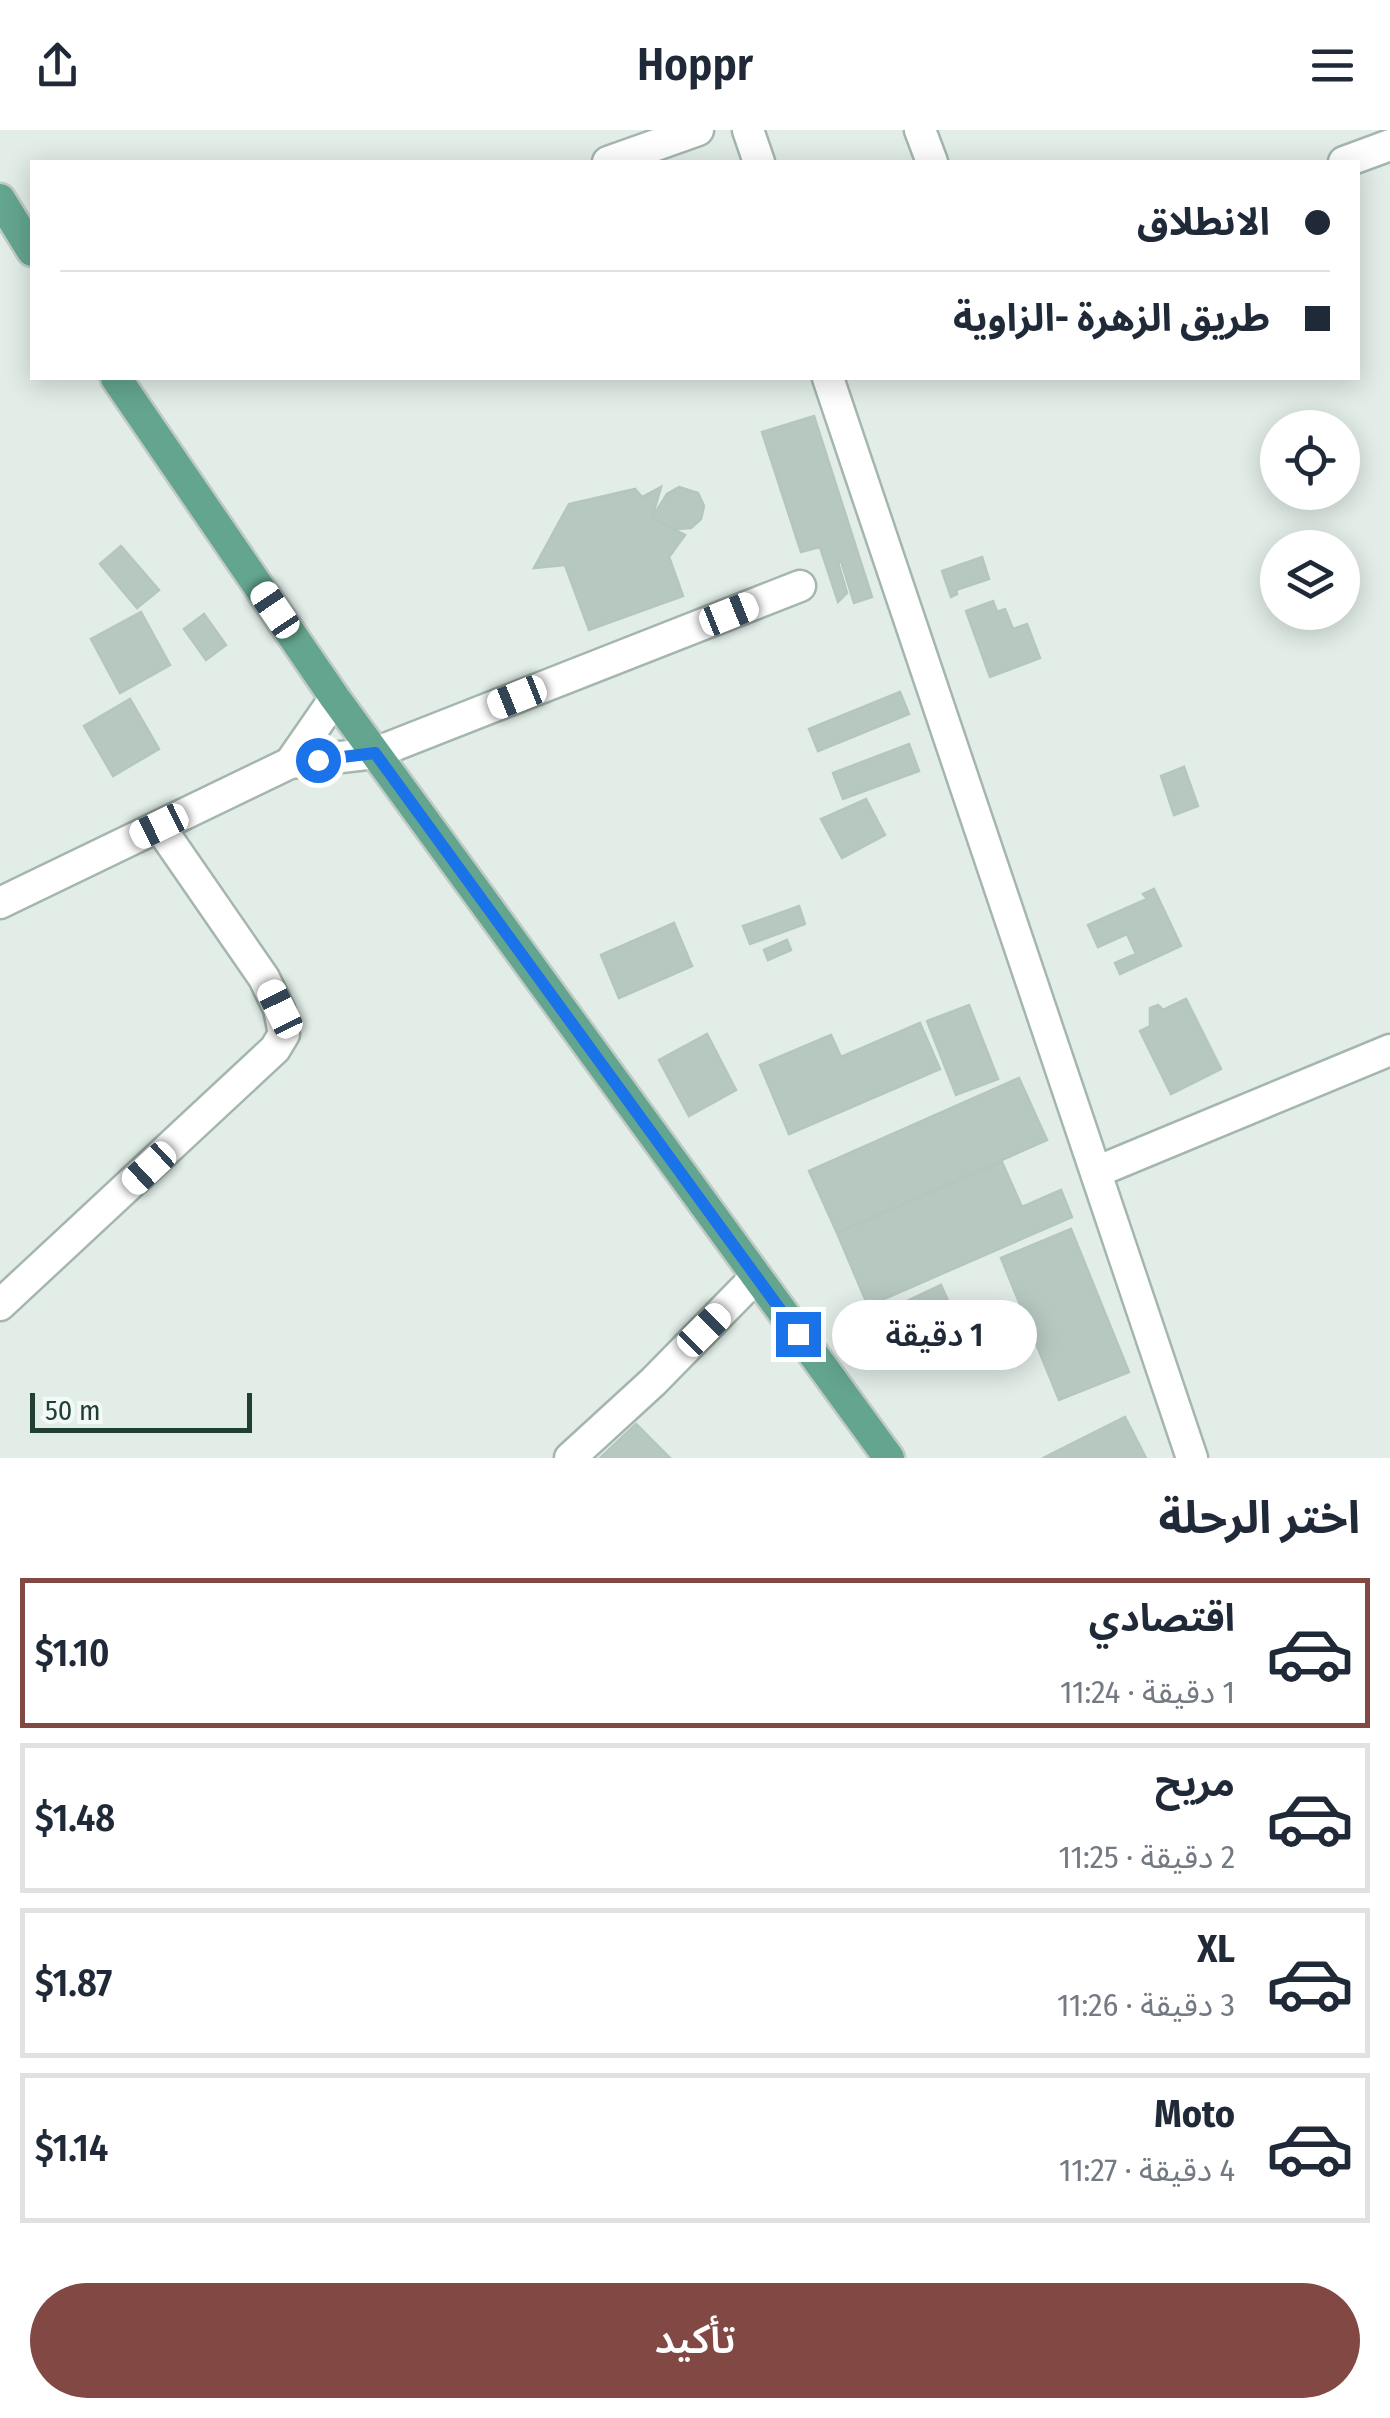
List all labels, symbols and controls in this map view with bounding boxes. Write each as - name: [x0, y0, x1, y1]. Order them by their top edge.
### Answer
- icon: share: [30, 38, 85, 93]
- text: Hoppr: [637, 38, 753, 92]
- icon: menu: [1305, 38, 1360, 93]
- text: الانطلاق: [1137, 199, 1270, 245]
- text: طريق الزهرة -الزاوية: [953, 295, 1270, 341]
- map controls: [1260, 410, 1360, 630]
- button: locate: [1260, 410, 1360, 510]
- button: layers: [1260, 530, 1360, 630]
- car: [246, 577, 304, 643]
- car: [696, 589, 762, 639]
- car: [484, 672, 550, 722]
- route start: [296, 738, 341, 783]
- car: [125, 799, 193, 853]
- car: [253, 975, 307, 1043]
- car: [117, 1137, 181, 1199]
- car: [672, 1298, 736, 1362]
- callout: 1 دقيقة: [833, 1299, 1038, 1369]
- route end: [776, 1312, 821, 1357]
- text: 1 دقيقة: [886, 1316, 983, 1354]
- scale bar: [30, 1388, 252, 1432]
- text: 50 m: [45, 1394, 101, 1427]
- text: اختر الرحلة: [1158, 1491, 1360, 1545]
- text: اقتصادي: [1089, 1595, 1235, 1641]
- icon: car: [1265, 1608, 1355, 1698]
- text: $1.10: [35, 1630, 109, 1676]
- text: 1 دقيقة · 11:24: [1060, 1673, 1235, 1711]
- text: مريح: [1155, 1760, 1235, 1806]
- icon: car: [1265, 1773, 1355, 1863]
- text: $1.48: [35, 1795, 115, 1841]
- text: 2 دقيقة · 11:25: [1059, 1838, 1235, 1876]
- text: XL: [1197, 1926, 1235, 1972]
- icon: car: [1265, 1938, 1355, 2028]
- text: $1.87: [35, 1960, 112, 2006]
- text: 3 دقيقة · 11:26: [1057, 1986, 1235, 2024]
- text: Moto: [1154, 2091, 1235, 2137]
- icon: car: [1265, 2103, 1355, 2193]
- text: $1.14: [35, 2125, 108, 2171]
- text: 4 دقيقة · 11:27: [1059, 2151, 1235, 2189]
- button: تأكيد: [30, 2283, 1360, 2398]

